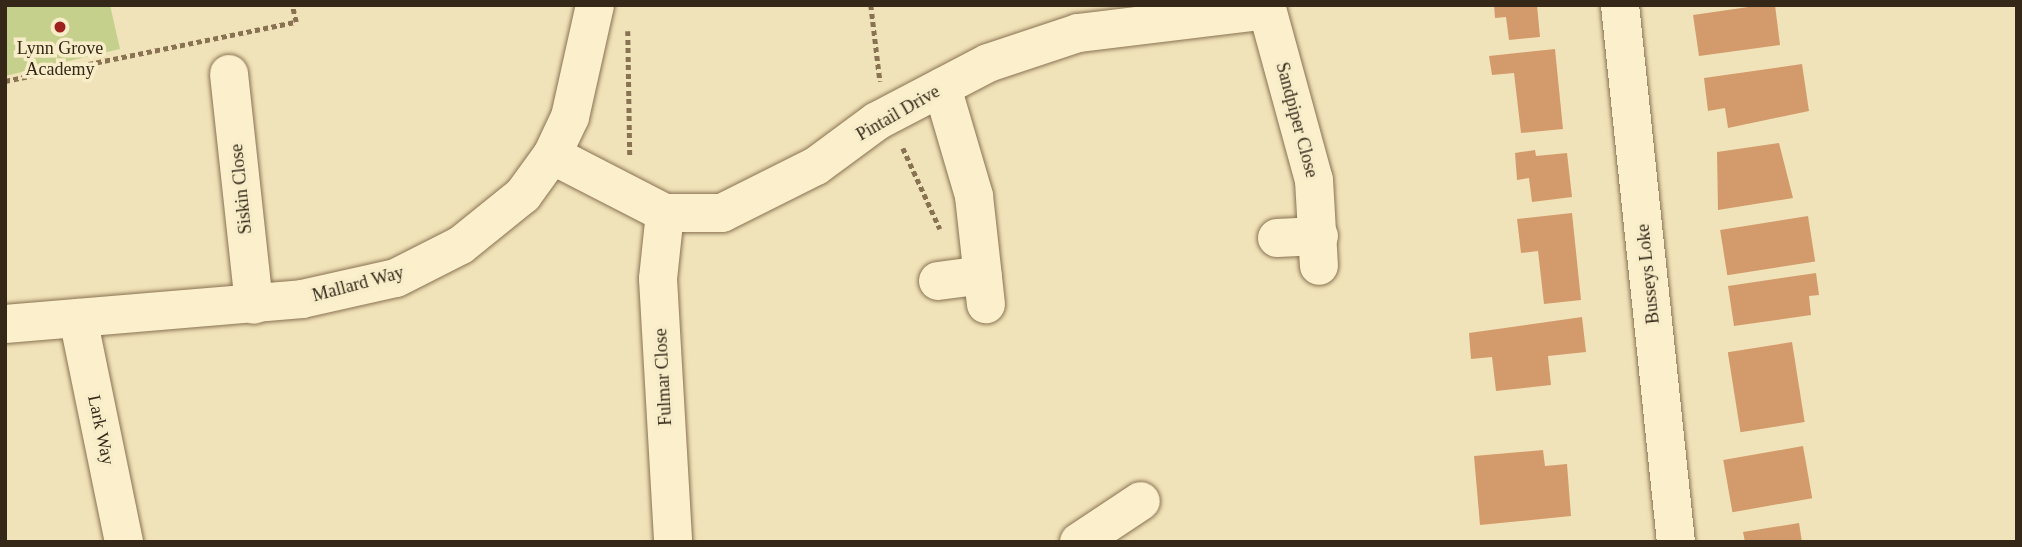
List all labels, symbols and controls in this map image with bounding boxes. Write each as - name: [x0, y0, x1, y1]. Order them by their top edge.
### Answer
- marker: Lynn Grove Academy: [52, 19, 68, 35]
- place label: Lynn Grove Academy: [17, 38, 103, 80]
- street label: Sandpiper Close: [1271, 60, 1323, 180]
- street label: Pintail Drive: [853, 81, 943, 145]
- street label: Siskin Close: [226, 143, 256, 235]
- street label: Busseys Loke: [1632, 223, 1664, 325]
- street label: Mallard Way: [310, 261, 406, 307]
- street label: Fulmar Close: [650, 328, 676, 426]
- street label: Lark Way: [83, 393, 119, 467]

